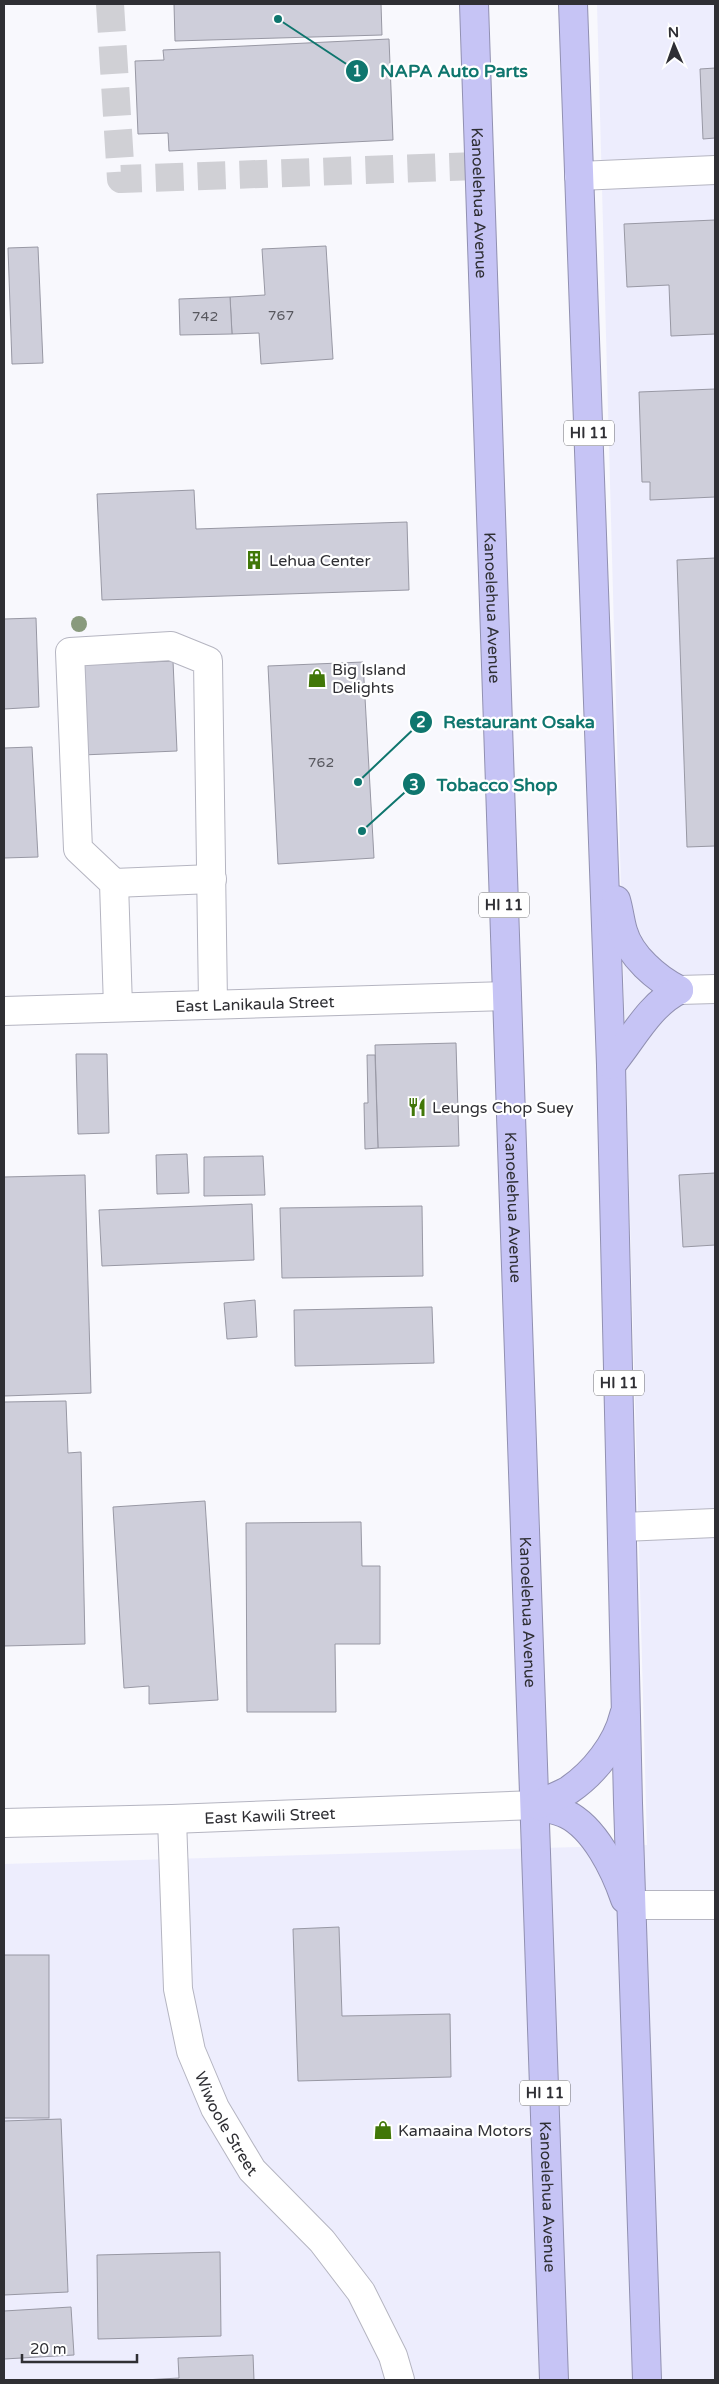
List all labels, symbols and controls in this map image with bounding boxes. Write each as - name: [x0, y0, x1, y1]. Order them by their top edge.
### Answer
- north arrow: [649, 20, 699, 70]
- text: N: [668, 24, 679, 41]
- callout: NAPA Auto Parts: [345, 54, 538, 87]
- text: NAPA Auto Parts: [380, 60, 528, 82]
- text: 1: [352, 62, 362, 80]
- street label: Kanoelehua Avenue: [467, 127, 491, 279]
- house number: 767: [268, 307, 294, 324]
- house number: 742: [192, 308, 218, 325]
- road number: HI 11: [564, 420, 614, 446]
- street label: Kanoelehua Avenue: [479, 532, 504, 684]
- building icon: Lehua Center: [243, 549, 265, 571]
- place label: Lehua Center: [269, 551, 371, 571]
- place label: Big Island Delights: [332, 660, 406, 698]
- shop icon: Big Island Delights: [306, 667, 328, 689]
- callout: Restaurant Osaka: [408, 705, 605, 738]
- text: Restaurant Osaka: [443, 711, 595, 733]
- text: 2: [416, 713, 426, 731]
- house number: 762: [308, 754, 334, 771]
- callout: Tobacco Shop: [402, 768, 568, 801]
- text: Tobacco Shop: [435, 774, 558, 796]
- text: 3: [409, 776, 419, 794]
- road number: HI 11: [479, 892, 529, 918]
- street label: East Lanikaula Street: [175, 992, 335, 1017]
- restaurant icon: Leungs Chop Suey: [406, 1096, 428, 1118]
- place label: Leungs Chop Suey: [432, 1098, 574, 1118]
- street label: Kanoelehua Avenue: [500, 1131, 526, 1283]
- road number: HI 11: [594, 1370, 644, 1396]
- street label: Kanoelehua Avenue: [515, 1536, 540, 1688]
- street label: East Kawili Street: [204, 1804, 336, 1829]
- street label: Wiwoole Street: [190, 2069, 261, 2181]
- road number: HI 11: [520, 2080, 570, 2106]
- shop icon: Kamaaina Motors: [372, 2119, 394, 2141]
- place label: Kamaaina Motors: [398, 2121, 532, 2141]
- street label: Kanoelehua Avenue: [535, 2121, 560, 2273]
- scale bar: [22, 2332, 138, 2364]
- text: 20 m: [30, 2340, 67, 2358]

